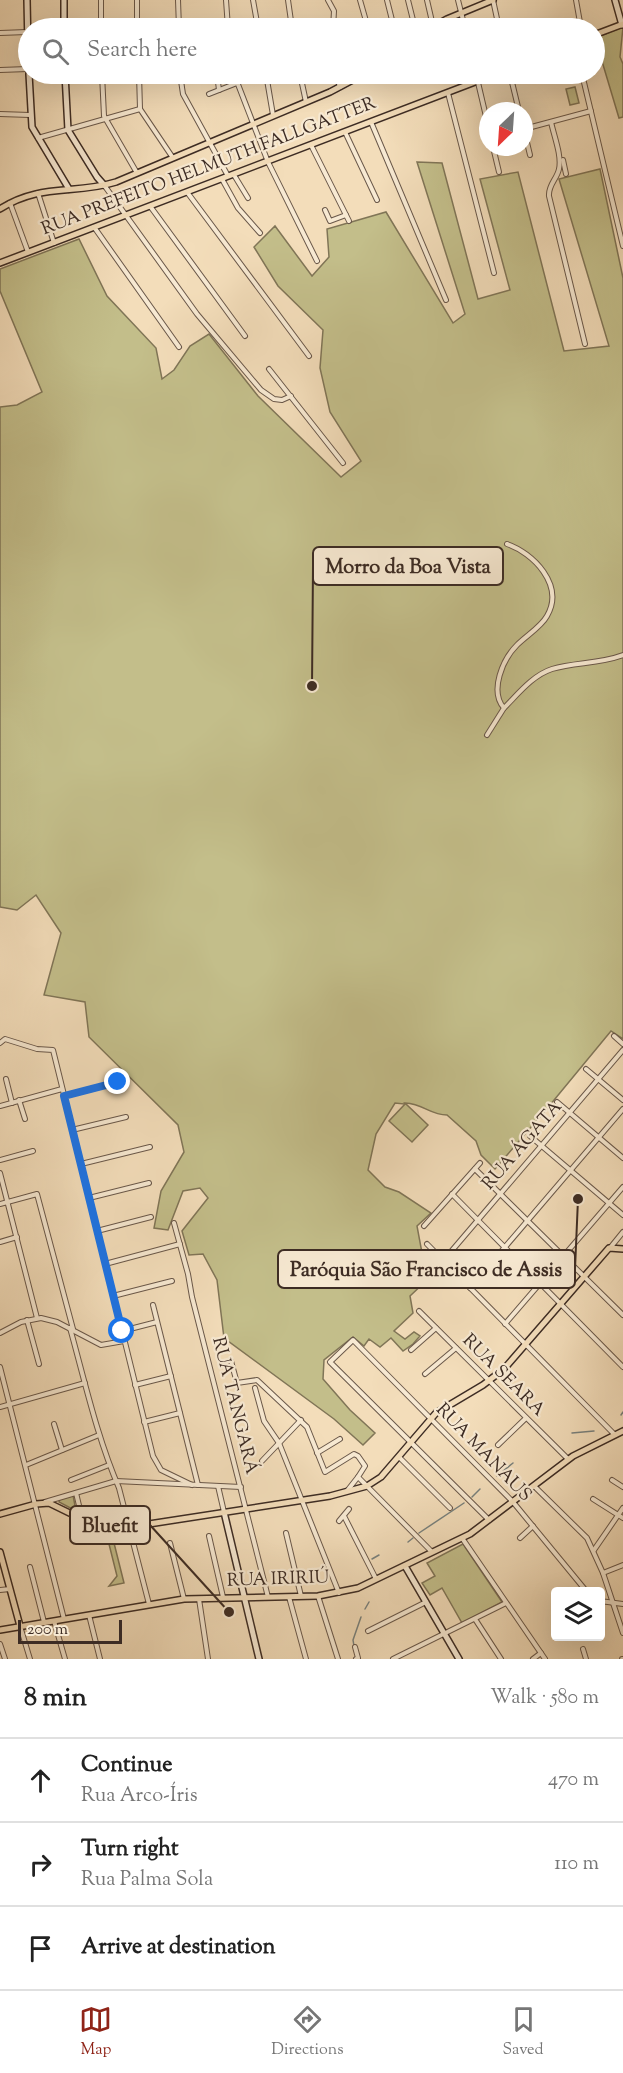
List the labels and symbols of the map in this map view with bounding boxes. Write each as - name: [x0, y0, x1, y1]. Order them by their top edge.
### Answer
- street label: RUA PREFEITO HELMUTH FALLGATTER: [38, 91, 380, 243]
- north arrow: [479, 102, 533, 156]
- callout: Morro da Boa Vista: [313, 547, 503, 585]
- text: Morro da Boa Vista: [325, 554, 492, 583]
- route end: [104, 1068, 130, 1094]
- street label: RUA ÁGATA: [477, 1095, 570, 1196]
- callout: Paróquia São Francisco de Assis: [278, 1250, 575, 1288]
- text: Paróquia São Francisco de Assis: [290, 1257, 562, 1286]
- route start: [108, 1317, 134, 1343]
- street label: RUA SEARA: [456, 1329, 551, 1424]
- street label: RUA TANGARÁ: [204, 1335, 264, 1478]
- street label: RUA MANAUS: [429, 1398, 537, 1508]
- callout: Bluefit: [70, 1506, 150, 1544]
- text: Bluefit: [82, 1513, 138, 1542]
- street label: RUA IRIRIÚ: [226, 1564, 330, 1595]
- scale bar: [18, 1617, 122, 1644]

